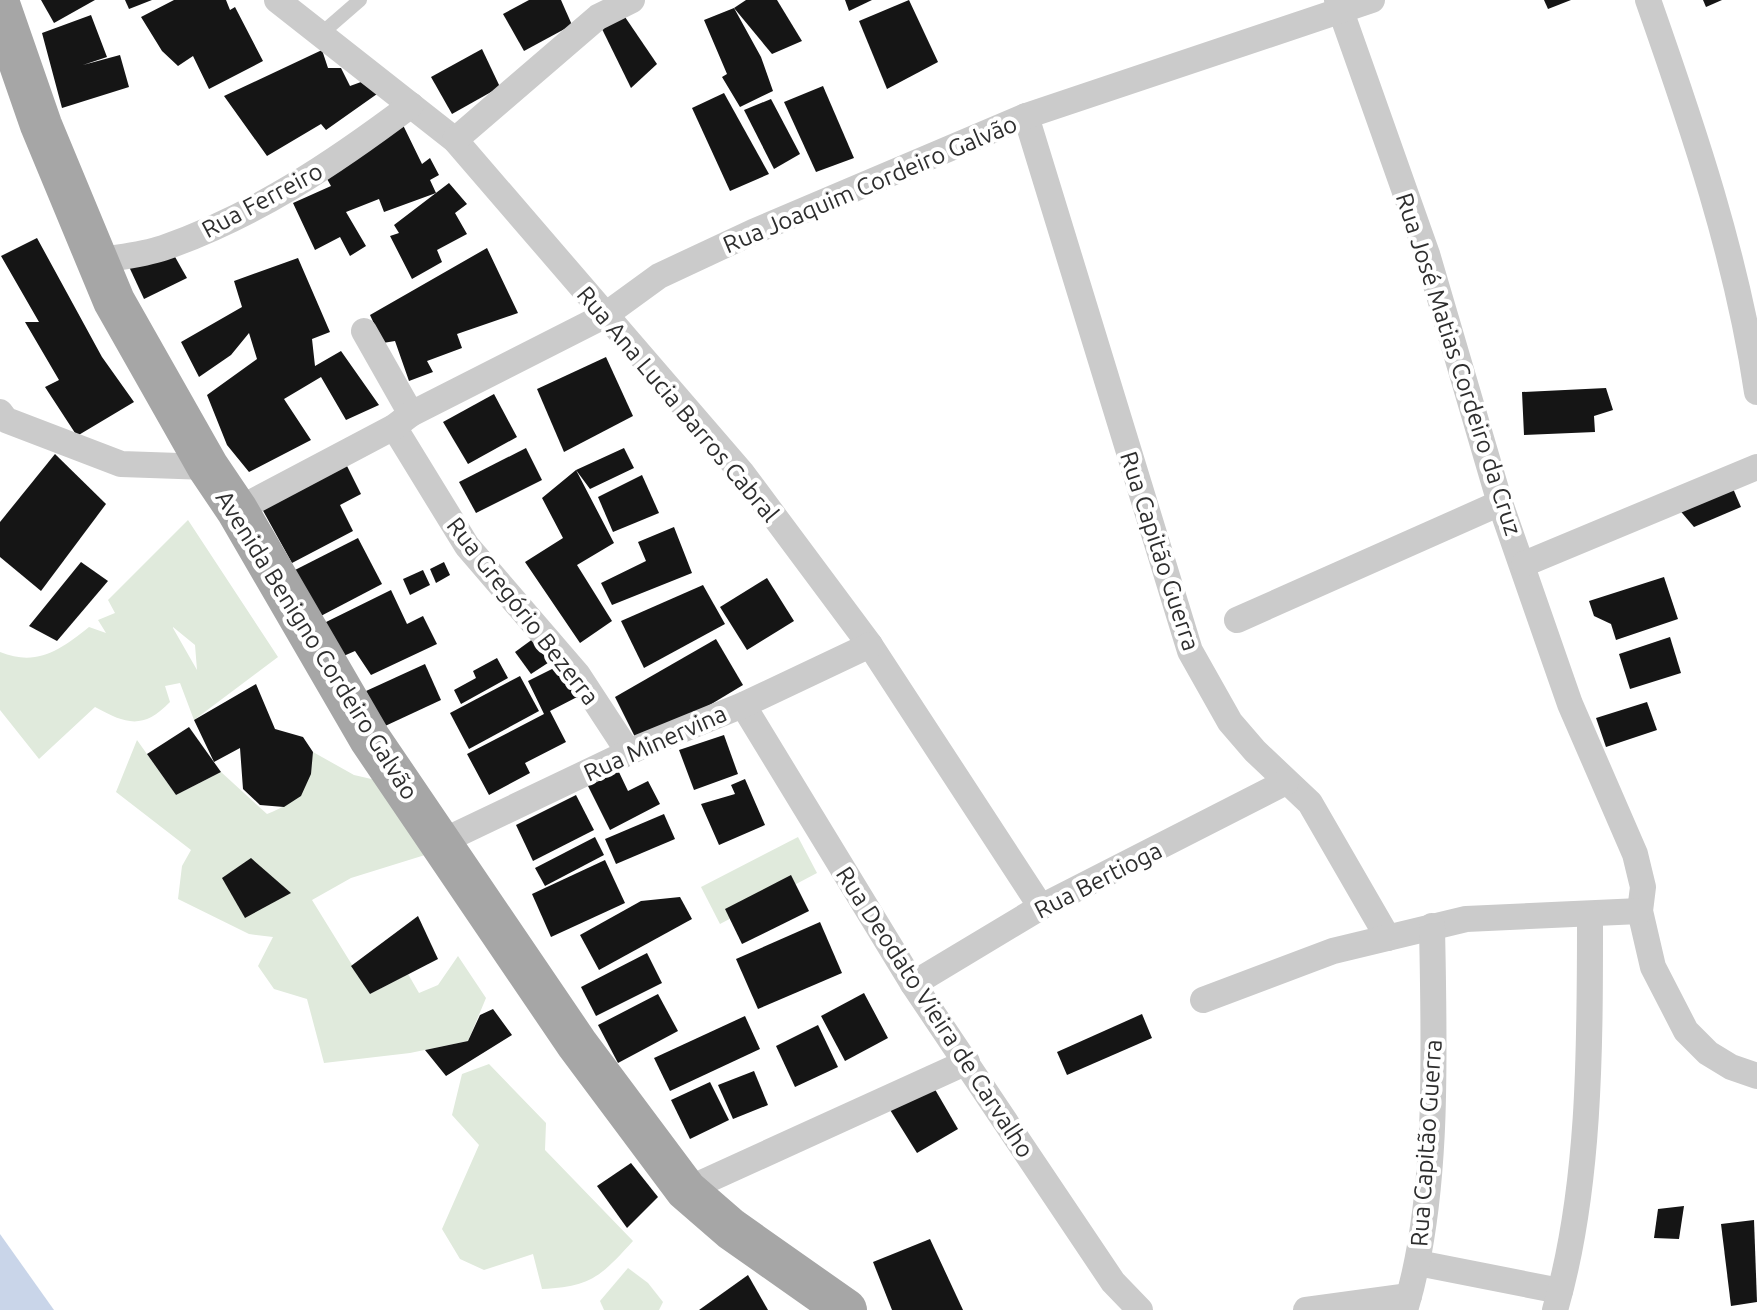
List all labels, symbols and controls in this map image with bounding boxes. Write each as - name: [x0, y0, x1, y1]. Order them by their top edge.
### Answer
- street label: Rua Joaquim Cordeiro Galvão: [719, 110, 1021, 258]
- street label: Rua Ferreiro: [197, 157, 327, 243]
- street label: Rua José Matias Cordeiro da Cruz: [1391, 190, 1527, 538]
- street label: Rua Ana Lucia Barros Cabral: [572, 281, 784, 527]
- street label: Rua Capitão Guerra: [1115, 448, 1205, 654]
- street label: Avenida Benigno Cordeiro Galvão: [210, 486, 424, 804]
- street label: Rua Gregório Bezerra: [442, 512, 604, 710]
- street label: Rua Minervina: [579, 699, 731, 787]
- street label: Rua Bertioga: [1030, 836, 1166, 924]
- street label: Rua Deodato Vieira de Carvalho: [831, 861, 1039, 1163]
- street label: Rua Capitão Guerra: [1405, 1038, 1447, 1248]

